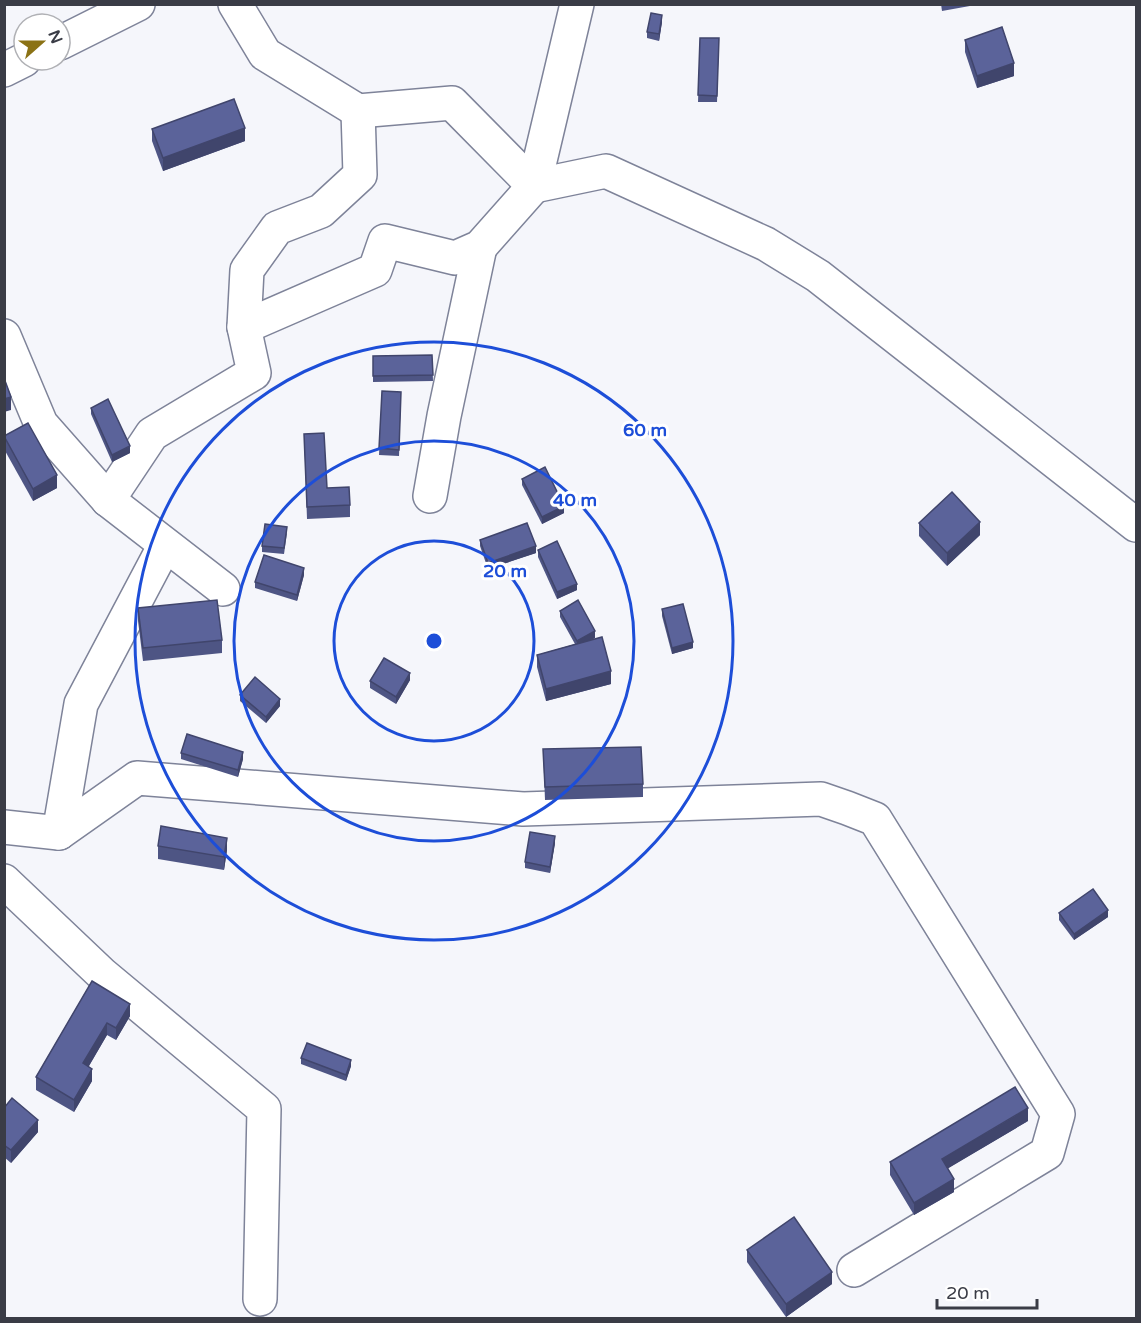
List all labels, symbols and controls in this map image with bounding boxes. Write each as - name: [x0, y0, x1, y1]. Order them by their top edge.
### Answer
- north arrow: [12, 12, 72, 72]
- text: N: [43, 27, 67, 47]
- text: 60 m: [623, 419, 667, 441]
- text: 40 m: [553, 489, 597, 511]
- text: 20 m: [483, 560, 527, 582]
- centre of rings: [424, 631, 444, 651]
- scale bar: [937, 1272, 1038, 1310]
- text: 20 m: [946, 1282, 990, 1304]

